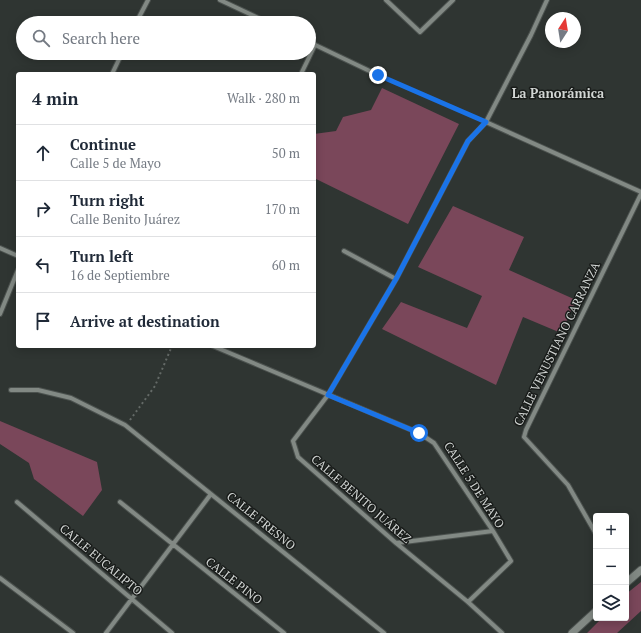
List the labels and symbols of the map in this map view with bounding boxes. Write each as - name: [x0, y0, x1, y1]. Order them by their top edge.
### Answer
- north arrow: [545, 12, 581, 48]
- route end: [369, 66, 387, 84]
- district label: La Panorámica: [512, 84, 605, 102]
- street label: CALLE VENUSTIANO CARRANZA: [510, 259, 603, 428]
- route start: [410, 424, 428, 442]
- street label: CALLE 5 DE MAYO: [441, 439, 508, 531]
- street label: CALLE BENITO JUÁREZ: [308, 451, 414, 546]
- street label: CALLE FRESNO: [224, 488, 299, 553]
- street label: CALLE EUCALIPTO: [57, 521, 146, 599]
- street label: CALLE PINO: [203, 554, 266, 607]

